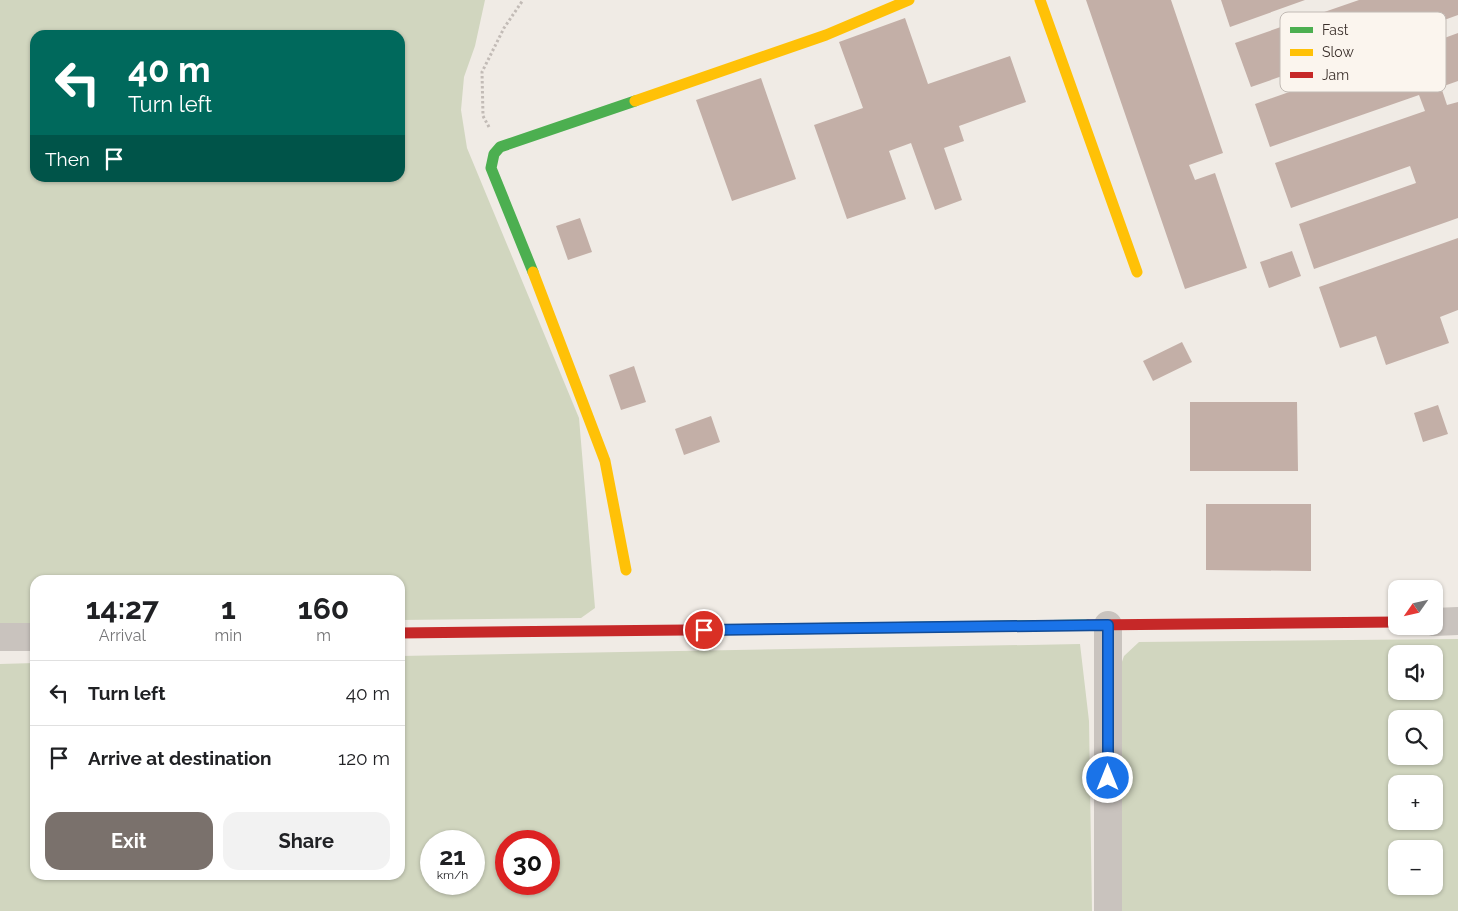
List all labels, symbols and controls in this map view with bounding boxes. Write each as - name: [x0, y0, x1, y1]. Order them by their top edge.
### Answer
- legend: [1280, 12, 1446, 92]
- text: Fast: [1322, 22, 1349, 38]
- text: Slow: [1322, 44, 1354, 60]
- text: 40 m: [128, 49, 210, 90]
- icon: left: [45, 50, 110, 115]
- text: Jam: [1322, 67, 1349, 83]
- text: Turn left: [128, 91, 212, 117]
- icon: arrive: [100, 145, 128, 173]
- text: Then: [45, 148, 90, 170]
- north arrow: [1388, 580, 1442, 635]
- map controls: [1388, 580, 1443, 895]
- text: 14:27: [86, 591, 159, 626]
- text: 1: [221, 591, 236, 626]
- text: 160: [298, 591, 349, 626]
- pin: [683, 609, 725, 651]
- icon: arrive: [690, 616, 718, 644]
- text: Arrival: [99, 626, 146, 645]
- text: min: [215, 626, 242, 645]
- text: m: [316, 626, 331, 645]
- button: sound: [1388, 645, 1443, 700]
- icon: left: [45, 679, 73, 707]
- text: Turn left: [88, 682, 165, 704]
- text: 40 m: [346, 682, 390, 704]
- button: search: [1388, 710, 1443, 765]
- icon: arrive: [45, 744, 73, 772]
- text: Arrive at destination: [88, 747, 272, 769]
- text: 120 m: [338, 747, 390, 769]
- position arrow: [1081, 751, 1133, 803]
- button: +: [1388, 775, 1443, 830]
- button: Exit: [45, 812, 213, 870]
- button: Share: [223, 812, 390, 870]
- speed limit sign: 30: [495, 830, 560, 895]
- button: −: [1388, 840, 1443, 895]
- text: 21: [439, 841, 466, 871]
- text: km/h: [437, 868, 468, 882]

